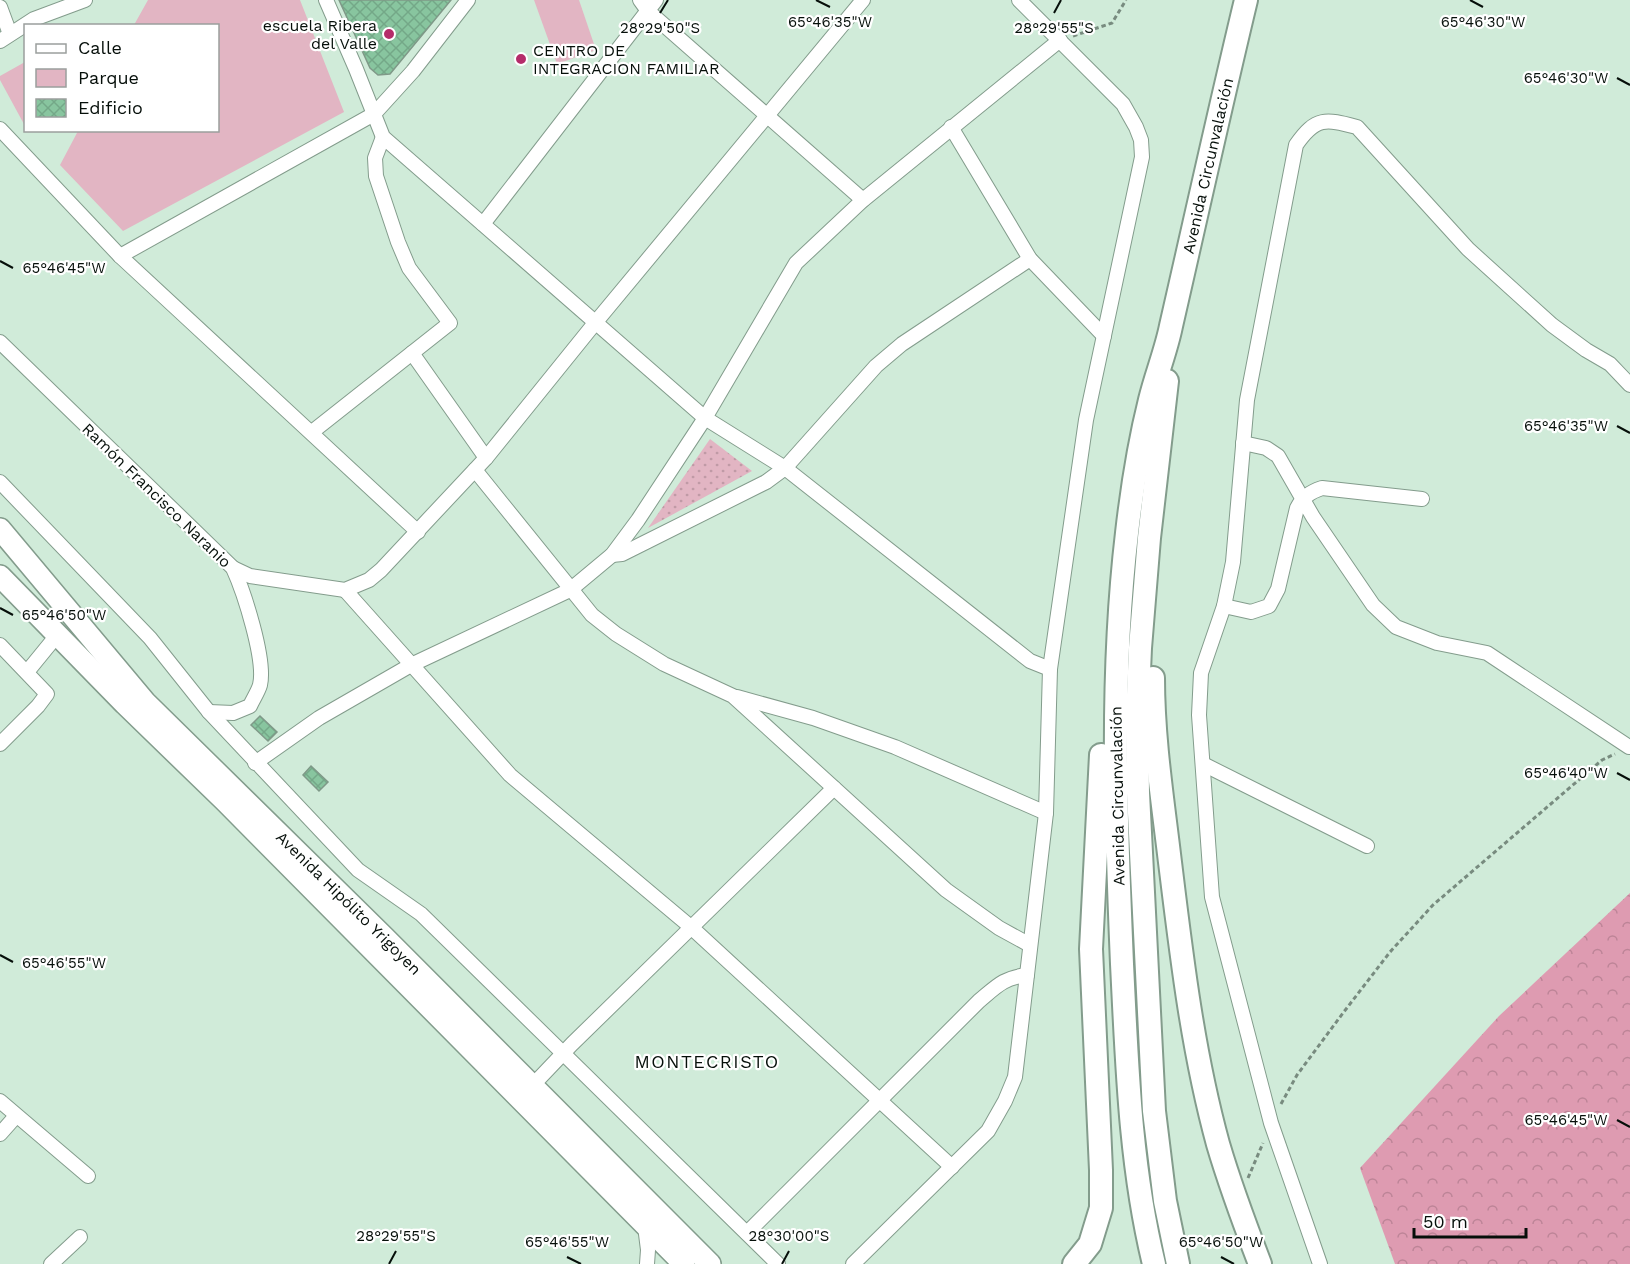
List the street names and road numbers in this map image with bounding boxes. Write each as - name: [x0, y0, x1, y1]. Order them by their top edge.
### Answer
- street label: Avenida Circunvalación: [1179, 76, 1237, 256]
- street label: Ramón Francisco Naranio: [78, 419, 235, 572]
- street label: Avenida Circunvalación: [1106, 706, 1129, 886]
- street label: Avenida Hipólito Yrigoyen: [272, 827, 425, 979]

